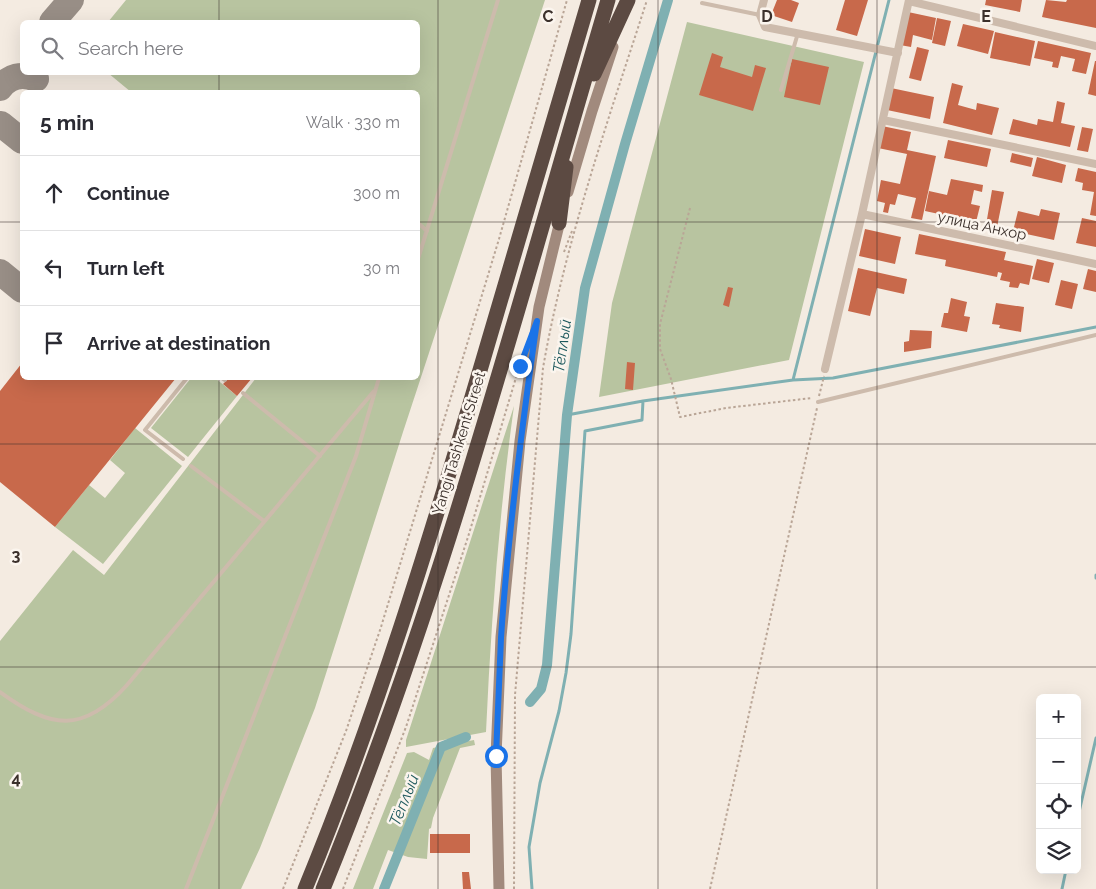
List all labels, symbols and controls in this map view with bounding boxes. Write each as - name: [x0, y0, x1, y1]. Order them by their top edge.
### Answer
- text: C: [543, 7, 554, 26]
- text: D: [761, 7, 773, 26]
- text: E: [981, 7, 991, 26]
- search box: [20, 20, 420, 75]
- icon: search: [38, 34, 66, 62]
- text: Search here: [78, 37, 184, 59]
- text: 5 min: [40, 110, 94, 135]
- text: Walk · 330 m: [306, 113, 400, 132]
- icon: ahead: [40, 179, 68, 207]
- text: Continue: [87, 182, 170, 204]
- text: 300 m: [353, 184, 400, 203]
- street label: улица Анхор: [936, 208, 1028, 244]
- icon: left: [40, 254, 68, 282]
- text: Turn left: [87, 257, 164, 279]
- text: 30 m: [363, 259, 400, 278]
- water label: Тёплый: [549, 318, 575, 374]
- icon: arrive: [40, 329, 68, 357]
- text: Arrive at destination: [87, 332, 271, 354]
- route end: [509, 355, 532, 378]
- street label: Yangi Tashkent Street: [429, 369, 489, 517]
- text: 3: [12, 546, 21, 565]
- map controls: [1036, 694, 1081, 874]
- button: +: [1036, 694, 1081, 739]
- button: −: [1036, 739, 1081, 784]
- route start: [485, 745, 508, 768]
- text: 4: [11, 769, 21, 788]
- water label: Тёплый: [385, 772, 423, 828]
- button: locate: [1036, 784, 1081, 829]
- button: layers: [1036, 829, 1081, 874]

